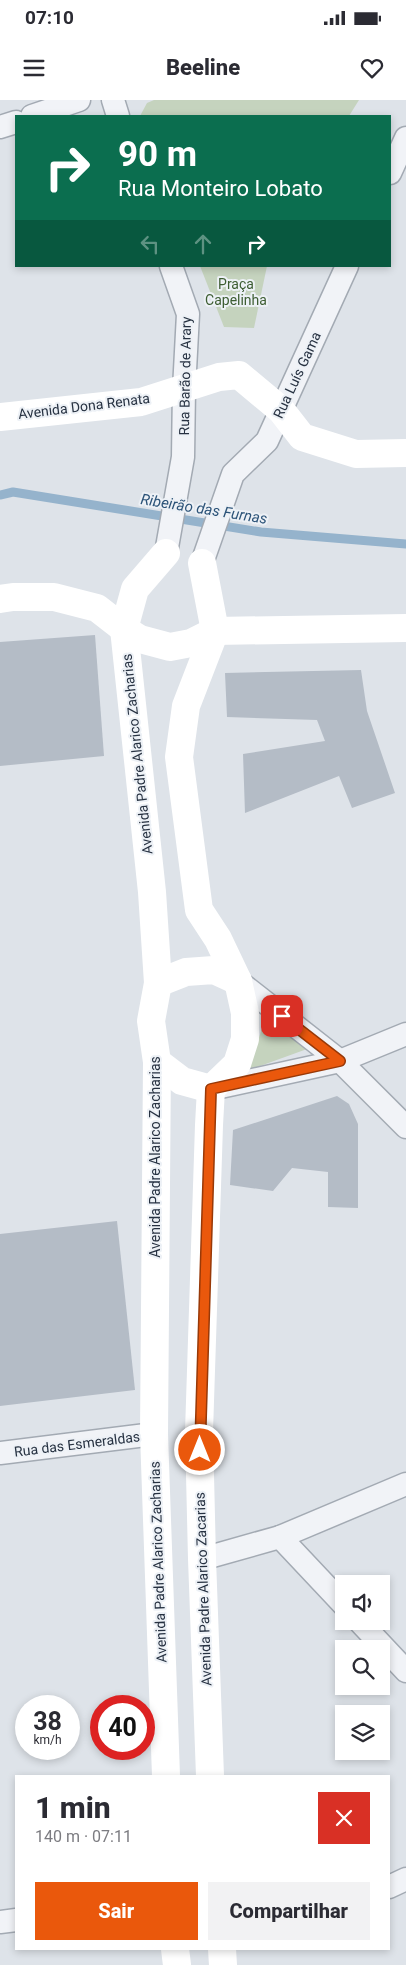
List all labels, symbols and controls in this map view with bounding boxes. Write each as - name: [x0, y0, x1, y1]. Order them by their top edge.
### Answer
- text: 07:10: [25, 6, 74, 29]
- icon: menu: [20, 54, 48, 82]
- icon: heart: [358, 54, 386, 82]
- text: Beeline: [166, 55, 240, 80]
- text: 90 m: [118, 134, 197, 175]
- icon: right: [35, 135, 100, 200]
- text: Rua Monteiro Lobato: [118, 176, 323, 201]
- icon: left: [136, 230, 164, 258]
- icon: ahead: [189, 230, 217, 258]
- icon: right: [242, 230, 270, 258]
- park label: Praça Capelinha: [205, 276, 267, 308]
- street label: Rua Barão de Arary: [176, 316, 194, 436]
- street label: Rua Luís Gama: [270, 329, 324, 421]
- street label: Avenida Dona Renata: [17, 390, 151, 422]
- water label: Ribeirão das Furnas: [139, 490, 269, 528]
- street label: Avenida Padre Alarico Zacharias: [119, 653, 155, 855]
- pin: [261, 995, 303, 1037]
- icon: arrive: [268, 1002, 296, 1030]
- street label: Avenida Padre Alarico Zacharias: [147, 1056, 163, 1258]
- position arrow: [173, 1423, 225, 1475]
- street label: Rua das Esmeraldas: [13, 1428, 141, 1460]
- street label: Avenida Padre Alarico Zacharias: [146, 1461, 170, 1663]
- street label: Avenida Padre Alarico Zacarias: [192, 1492, 214, 1686]
- map controls: [335, 1575, 390, 1760]
- button: sound: [335, 1575, 390, 1630]
- button: search: [335, 1640, 390, 1695]
- speed limit sign: 40: [90, 1695, 155, 1760]
- button: layers: [335, 1705, 390, 1760]
- text: 38: [33, 1707, 62, 1736]
- text: km/h: [33, 1733, 62, 1747]
- text: 1 min: [35, 1790, 111, 1825]
- button: close: [318, 1792, 370, 1844]
- text: 140 m · 07:11: [35, 1827, 132, 1846]
- button: Sair: [35, 1882, 198, 1940]
- button: Compartilhar: [208, 1882, 370, 1940]

